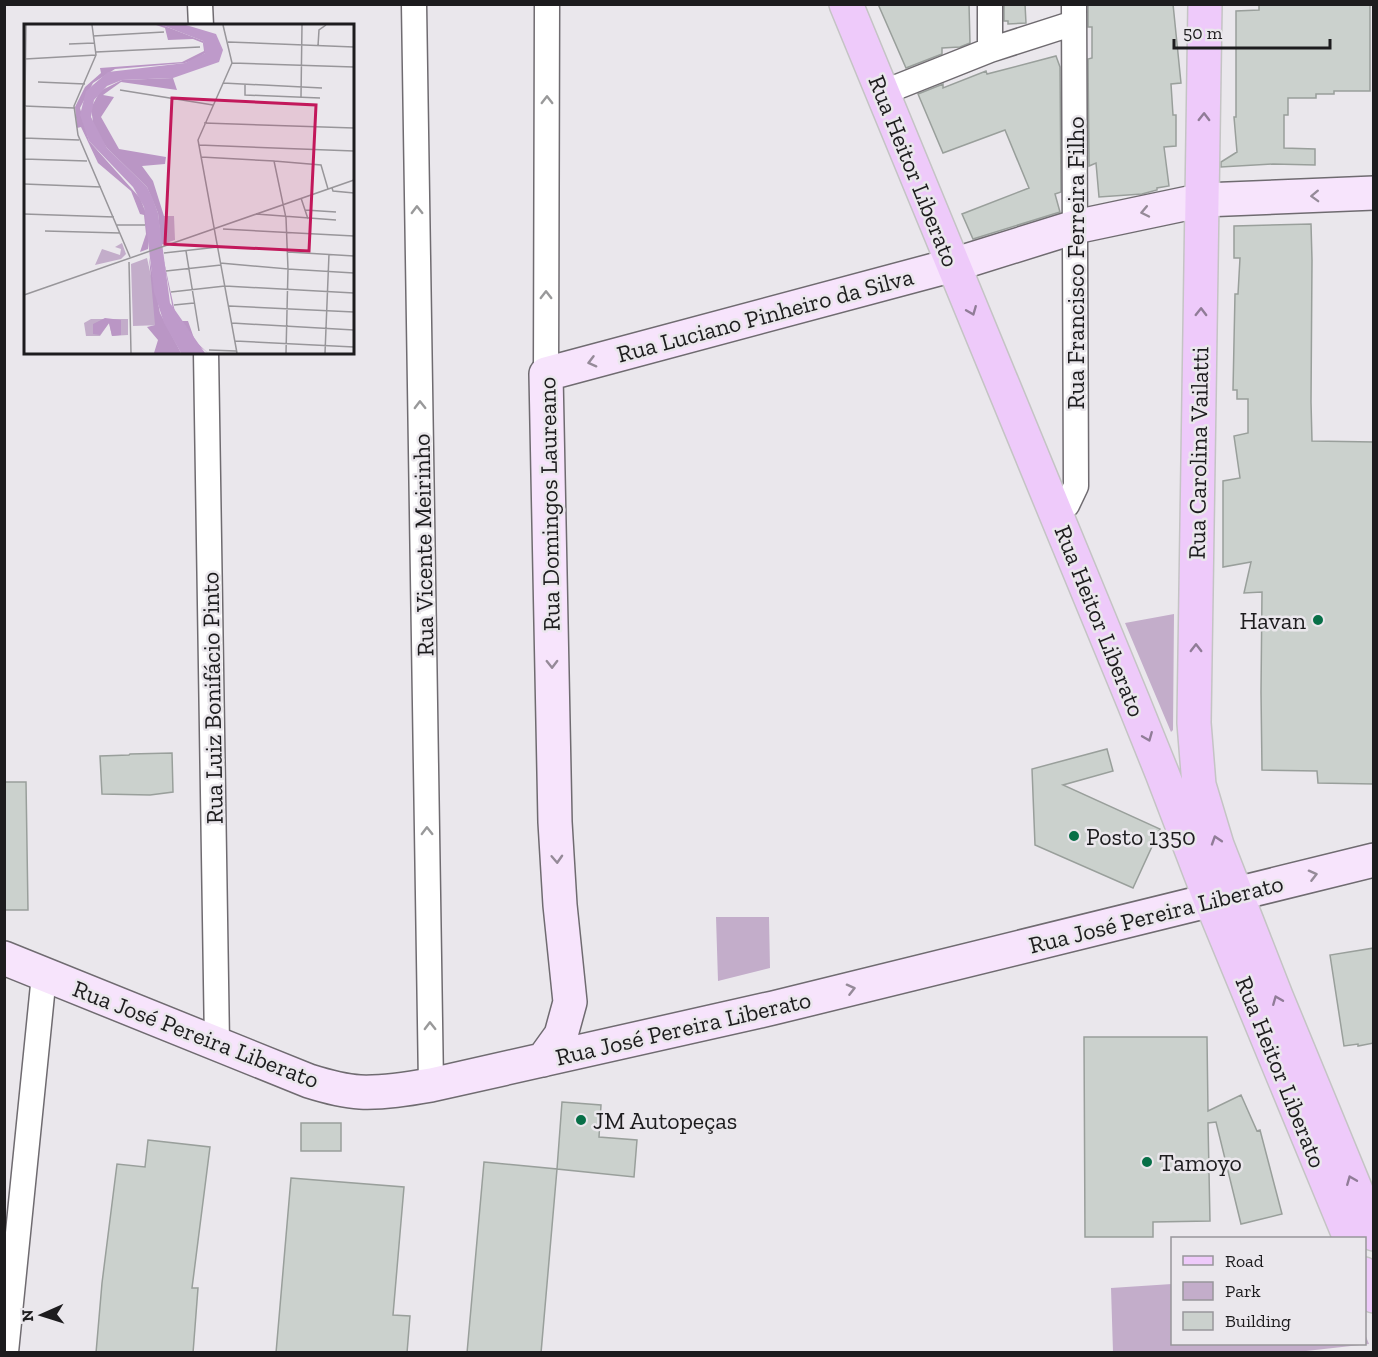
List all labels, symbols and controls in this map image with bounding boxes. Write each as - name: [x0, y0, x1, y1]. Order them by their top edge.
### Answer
- scale bar: [1174, 12, 1330, 50]
- text: 50 m: [1183, 22, 1223, 44]
- inset map: [24, 24, 354, 354]
- street label: Rua Heitor Liberato: [862, 71, 966, 271]
- one-way arrow: [541, 95, 553, 104]
- one-way arrow: [1197, 113, 1210, 122]
- street label: Rua Francisco Ferreira Filho: [1061, 116, 1090, 410]
- one-way arrow: [1311, 189, 1320, 202]
- one-way arrow: [1141, 205, 1151, 218]
- one-way arrow: [411, 206, 423, 215]
- street label: Rua Luciano Pinheiro da Silva: [614, 261, 917, 369]
- one-way arrow: [540, 290, 552, 299]
- one-way arrow: [965, 305, 977, 316]
- one-way arrow: [1195, 308, 1207, 317]
- street label: Rua Carolina Vailatti: [1182, 346, 1214, 560]
- one-way arrow: [587, 354, 597, 367]
- street label: Rua Domingos Laureano: [532, 377, 566, 631]
- one-way arrow: [414, 401, 426, 410]
- street label: Rua Vicente Meirinho: [407, 433, 439, 657]
- street label: Rua Heitor Liberato: [1048, 521, 1152, 721]
- street label: Rua Luiz Bonifácio Pinto: [195, 572, 229, 824]
- place label: Havan: [1239, 606, 1306, 635]
- marker: Havan: [1311, 613, 1325, 627]
- one-way arrow: [1189, 643, 1202, 652]
- one-way arrow: [546, 659, 558, 668]
- one-way arrow: [1141, 731, 1153, 742]
- place label: Posto 1350: [1086, 822, 1196, 851]
- one-way arrow: [421, 827, 433, 836]
- marker: Posto 1350: [1067, 829, 1081, 843]
- one-way arrow: [1210, 835, 1223, 846]
- one-way arrow: [551, 854, 564, 863]
- street label: Rua José Pereira Liberato: [1026, 868, 1286, 960]
- one-way arrow: [1308, 870, 1318, 883]
- street label: Rua Heitor Liberato: [1229, 972, 1333, 1172]
- street label: Rua José Pereira Liberato: [69, 974, 323, 1094]
- one-way arrow: [846, 983, 856, 996]
- street label: Rua José Pereira Liberato: [552, 984, 814, 1072]
- one-way arrow: [1272, 995, 1284, 1006]
- one-way arrow: [424, 1022, 436, 1031]
- place label: JM Autopeças: [593, 1106, 737, 1135]
- marker: JM Autopeças: [574, 1113, 588, 1127]
- place label: Tamoyo: [1159, 1148, 1242, 1177]
- marker: Tamoyo: [1140, 1155, 1154, 1169]
- one-way arrow: [1346, 1175, 1358, 1186]
- legend: [1171, 1237, 1366, 1345]
- text: Road: [1225, 1250, 1264, 1272]
- text: Park: [1225, 1280, 1261, 1302]
- north arrow: [12, 1285, 72, 1345]
- text: N: [18, 1309, 37, 1322]
- text: Building: [1225, 1310, 1291, 1332]

